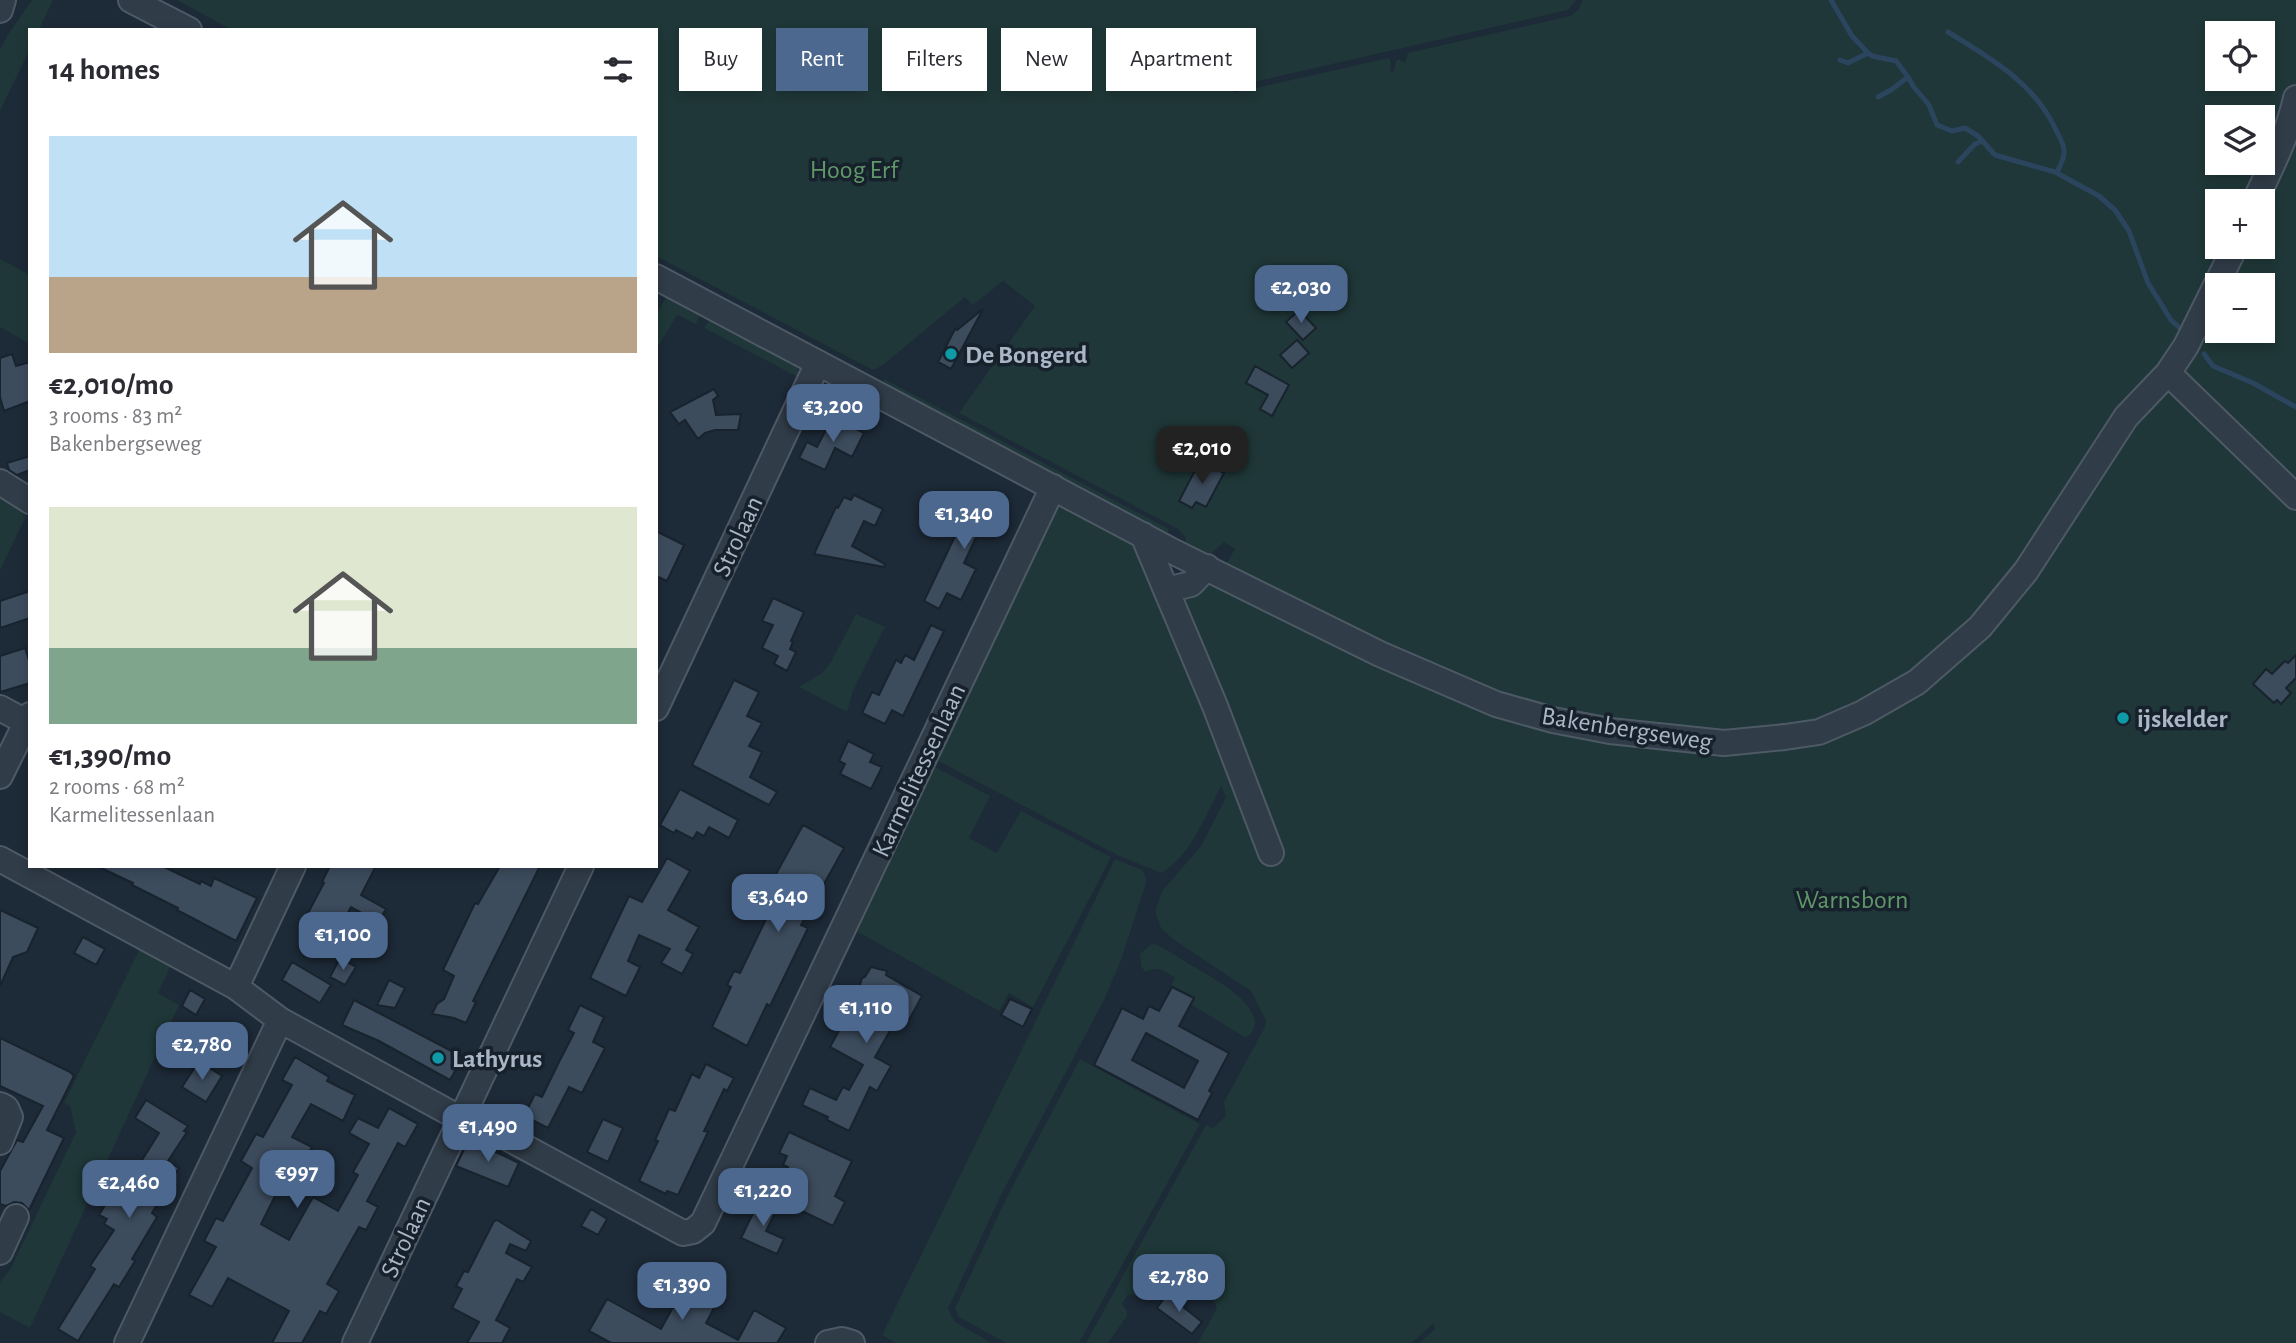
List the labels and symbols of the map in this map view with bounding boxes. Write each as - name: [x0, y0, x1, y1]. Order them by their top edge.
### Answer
- park label: Hoog Erf: [810, 157, 900, 183]
- pin: €2,030: [1244, 266, 1358, 325]
- place label: De Bongerd: [965, 342, 1088, 368]
- marker: De Bongerd: [943, 346, 959, 362]
- pin: €3,200: [776, 384, 890, 444]
- pin: €2,010: [1145, 426, 1259, 486]
- pin: €1,340: [907, 491, 1021, 551]
- street label: Strolaan: [708, 492, 768, 581]
- street label: Karmelitessenlaan: [867, 680, 970, 861]
- street label: Bakenbergseweg: [1540, 703, 1714, 755]
- place label: ijskelder: [2137, 706, 2228, 732]
- marker: ijskelder: [2115, 710, 2131, 726]
- pin: €3,640: [721, 874, 835, 934]
- park label: Warnsborn: [1796, 887, 1908, 913]
- pin: €1,100: [286, 912, 400, 972]
- pin: €1,110: [809, 986, 923, 1045]
- pin: €2,780: [145, 1023, 259, 1082]
- place label: Lathyrus: [452, 1046, 542, 1072]
- marker: Lathyrus: [430, 1050, 446, 1066]
- pin: €1,490: [431, 1104, 545, 1164]
- pin: €997: [256, 1150, 338, 1210]
- pin: €2,460: [72, 1160, 186, 1220]
- pin: €1,220: [706, 1168, 820, 1228]
- street label: Strolaan: [376, 1193, 436, 1282]
- pin: €2,780: [1122, 1254, 1236, 1314]
- pin: €1,390: [625, 1262, 739, 1322]

